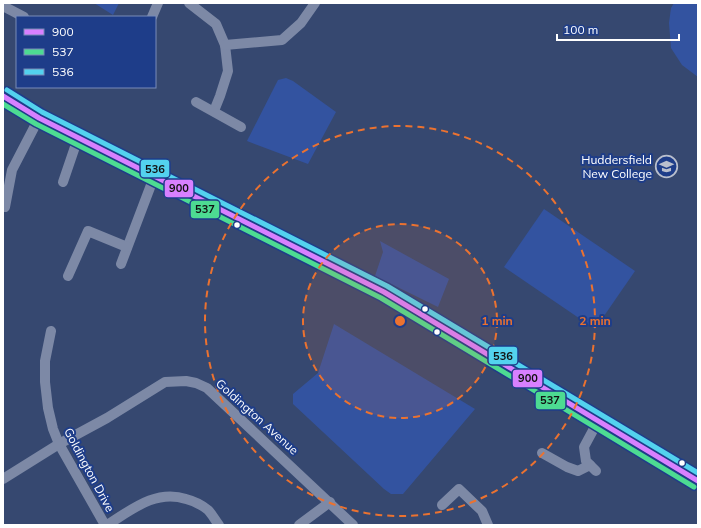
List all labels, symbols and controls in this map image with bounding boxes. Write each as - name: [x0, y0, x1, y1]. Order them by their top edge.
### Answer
- legend: [16, 16, 156, 88]
- scale bar: [557, 16, 679, 42]
- text: 100 m: [563, 22, 598, 37]
- text: 900: [52, 24, 74, 39]
- text: 537: [52, 44, 74, 59]
- text: 536: [52, 64, 74, 79]
- place label: Huddersfield New College: [581, 152, 652, 181]
- school or university icon: Huddersfield New College: [654, 154, 680, 180]
- line badge: 536: [140, 159, 170, 178]
- text: 536: [145, 162, 165, 176]
- line badge: 900: [164, 179, 194, 198]
- text: 900: [169, 181, 189, 195]
- line badge: 537: [190, 200, 220, 219]
- text: 537: [195, 202, 215, 216]
- unlabelled marker: [232, 220, 242, 230]
- unlabelled marker: [420, 304, 430, 314]
- text: 1 min: [481, 313, 513, 328]
- text: 2 min: [579, 313, 611, 328]
- centre of rings: [393, 314, 407, 328]
- unlabelled marker: [432, 327, 442, 337]
- line badge: 536: [488, 346, 518, 365]
- text: 536: [493, 349, 513, 363]
- line badge: 900: [512, 369, 543, 388]
- text: 900: [518, 371, 538, 385]
- street label: Goldington Avenue: [213, 376, 302, 458]
- line badge: 537: [535, 391, 566, 410]
- text: 537: [540, 393, 560, 407]
- street label: Goldington Drive: [61, 425, 118, 514]
- unlabelled marker: [677, 458, 687, 468]

